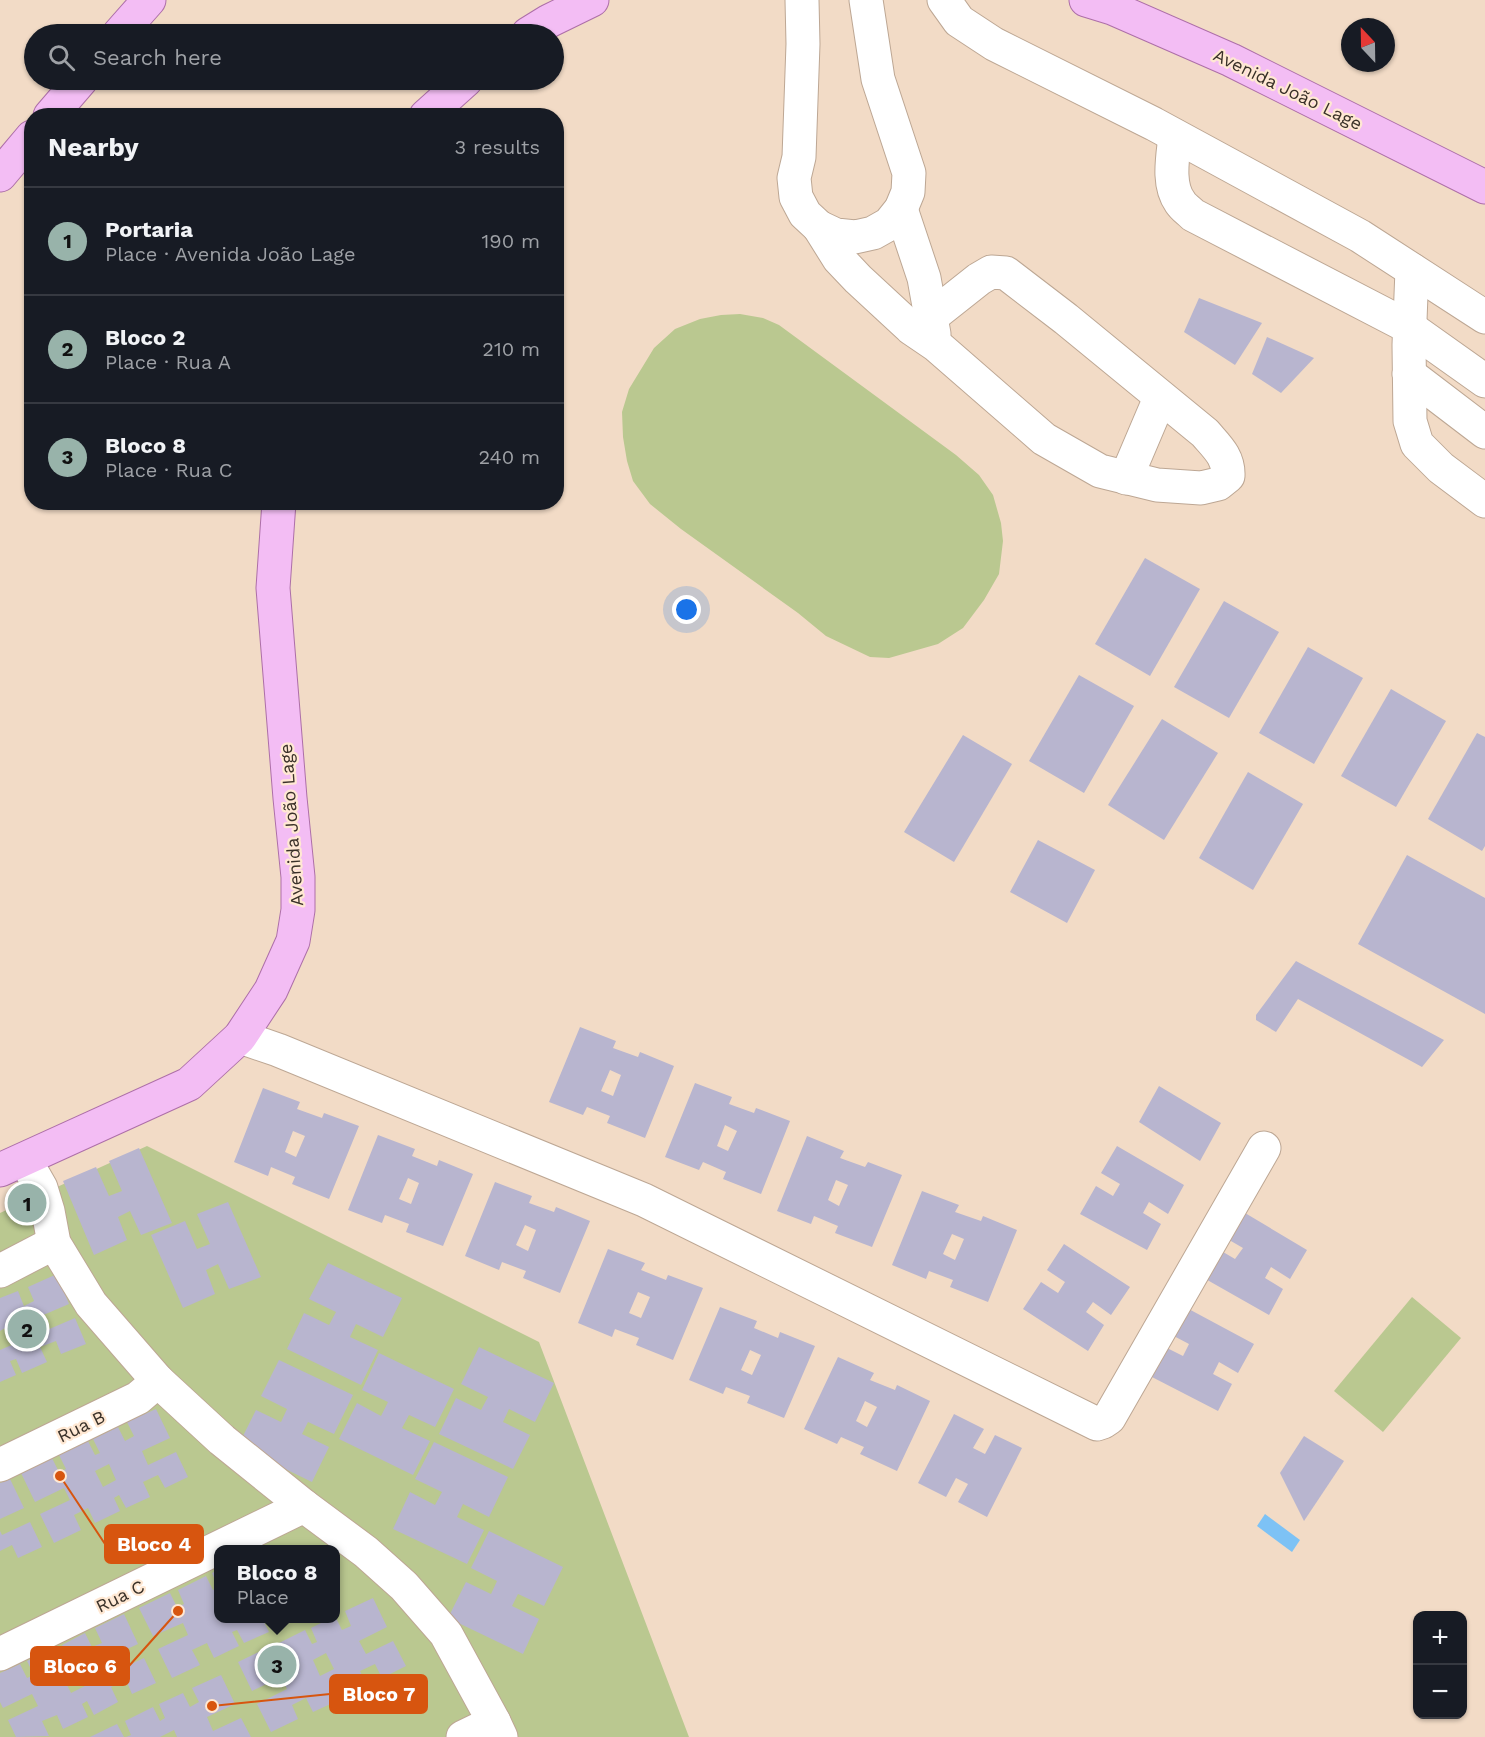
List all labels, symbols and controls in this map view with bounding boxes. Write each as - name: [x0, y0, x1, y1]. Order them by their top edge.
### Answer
- north arrow: [1341, 18, 1395, 72]
- search box: [24, 24, 564, 90]
- icon: search: [45, 41, 78, 74]
- street label: Avenida João Lage: [1210, 44, 1366, 134]
- text: Search here: [93, 45, 222, 70]
- text: Nearby: [48, 132, 139, 162]
- text: 3 results: [455, 135, 540, 159]
- text: Portaria: [105, 217, 193, 242]
- text: 1: [63, 229, 72, 253]
- text: 190 m: [482, 229, 540, 253]
- text: Place · Avenida João Lage: [105, 242, 355, 266]
- text: Bloco 2: [105, 325, 185, 350]
- text: 2: [62, 337, 73, 361]
- text: 210 m: [482, 337, 540, 361]
- text: Place · Rua A: [105, 350, 231, 374]
- text: Bloco 8: [105, 433, 186, 458]
- text: 3: [62, 445, 73, 469]
- text: 240 m: [478, 445, 540, 469]
- text: Place · Rua C: [105, 458, 232, 482]
- your location: [672, 595, 701, 624]
- street label: Avenida João Lage: [275, 743, 307, 907]
- pin: 1: [8, 1180, 46, 1226]
- pin: 2: [8, 1306, 46, 1352]
- street label: Rua B: [54, 1405, 108, 1447]
- callout: Bloco 4: [105, 1525, 203, 1563]
- text: Bloco 4: [117, 1532, 191, 1556]
- popup: [214, 1545, 340, 1623]
- text: Bloco 8: [236, 1560, 318, 1585]
- street label: Rua C: [92, 1575, 148, 1617]
- text: Place: [236, 1585, 289, 1609]
- map controls: [1413, 1611, 1467, 1719]
- button: +: [1413, 1611, 1467, 1665]
- pin: 3: [258, 1642, 296, 1688]
- callout: Bloco 6: [31, 1647, 129, 1685]
- text: Bloco 6: [43, 1654, 117, 1678]
- button: −: [1413, 1665, 1467, 1719]
- callout: Bloco 7: [330, 1675, 427, 1713]
- text: Bloco 7: [343, 1682, 415, 1706]

